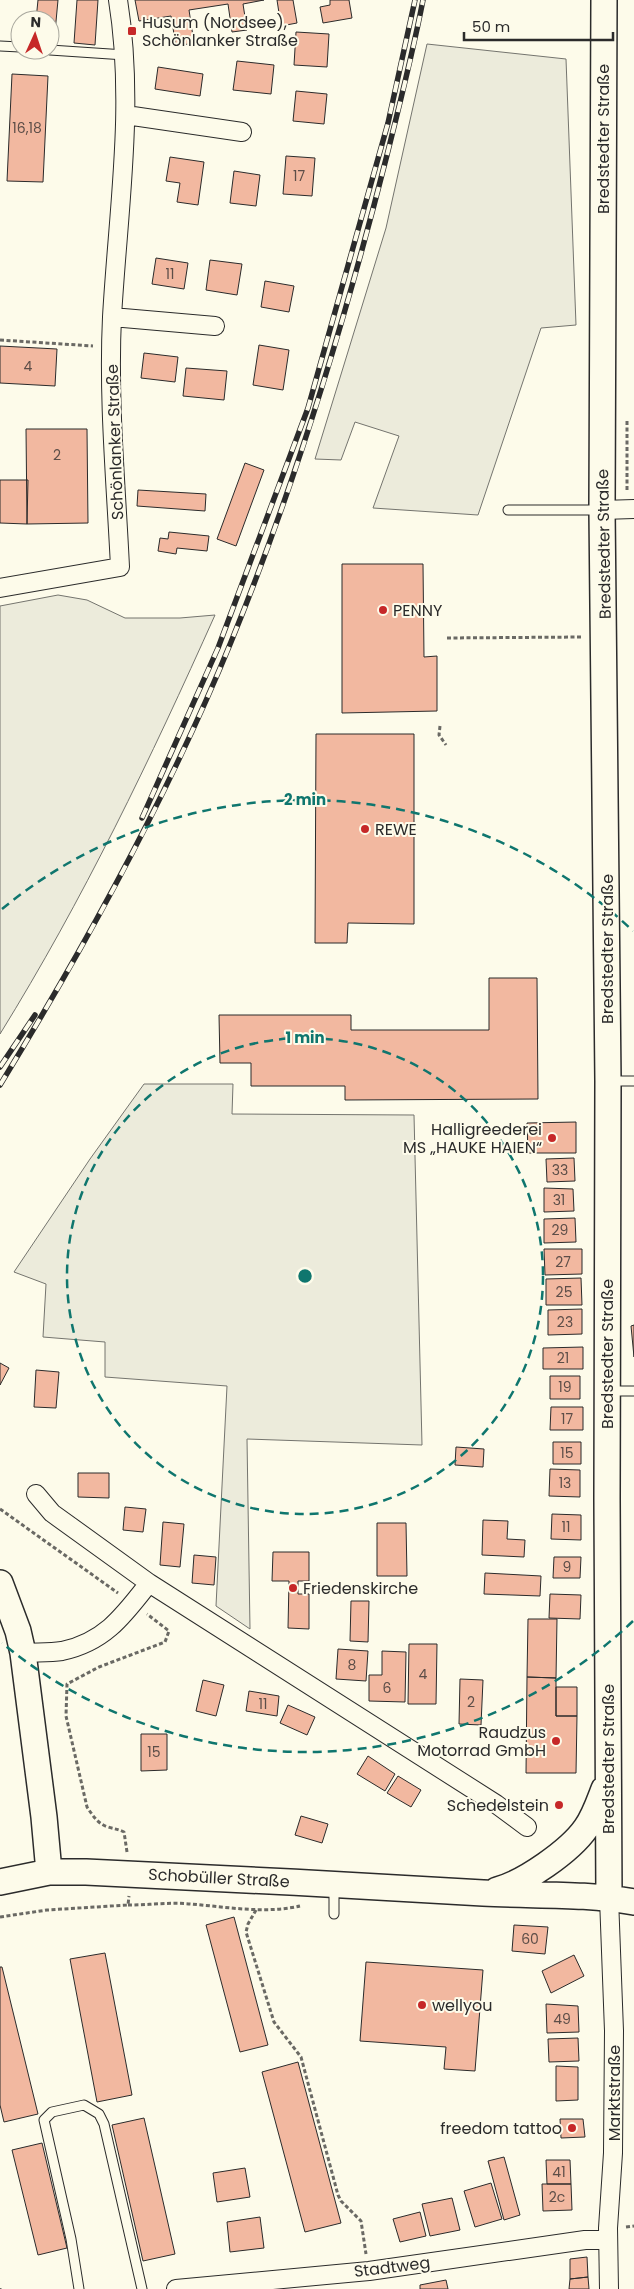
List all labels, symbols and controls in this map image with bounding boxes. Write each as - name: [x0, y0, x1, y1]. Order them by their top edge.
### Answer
- north arrow: [10, 10, 60, 60]
- scale bar: [464, 10, 613, 42]
- place label: Husum (Nordsee), Schönlanker Straße: [142, 11, 298, 52]
- text: N: [30, 12, 41, 32]
- text: 50 m: [472, 16, 510, 37]
- marker: Husum (Nordsee), Schönlanker Straße: [126, 25, 138, 37]
- street label: Bredstedter Straße: [592, 64, 615, 214]
- house number: 16,18: [12, 118, 42, 138]
- house number: 17: [293, 166, 305, 186]
- house number: 11: [166, 264, 174, 284]
- house number: 4: [24, 356, 33, 376]
- street label: Schönlanker Straße: [101, 364, 129, 520]
- house number: 2: [53, 445, 61, 465]
- street label: Bredstedter Straße: [591, 469, 617, 619]
- place label: PENNY: [393, 599, 443, 622]
- marker: PENNY: [377, 604, 389, 616]
- text: 2 min: [284, 789, 326, 810]
- place label: REWE: [375, 818, 417, 841]
- marker: REWE: [359, 823, 371, 835]
- street label: Bredstedter Straße: [596, 874, 619, 1024]
- text: 1 min: [285, 1027, 325, 1048]
- place label: Halligreederei MS „HAUKE HAIEN“: [403, 1118, 542, 1159]
- marker: Halligreederei MS „HAUKE HAIEN“: [546, 1132, 558, 1144]
- house number: 33: [552, 1160, 568, 1180]
- house number: 31: [553, 1190, 565, 1210]
- house number: 29: [552, 1220, 568, 1240]
- house number: 27: [555, 1252, 571, 1272]
- centre of rings: [296, 1267, 314, 1285]
- street label: Bredstedter Straße: [596, 1279, 619, 1429]
- house number: 25: [556, 1282, 572, 1302]
- house number: 23: [557, 1312, 573, 1332]
- house number: 21: [557, 1348, 569, 1368]
- house number: 19: [558, 1377, 572, 1397]
- house number: 17: [561, 1409, 573, 1429]
- house number: 15: [560, 1443, 574, 1463]
- house number: 13: [559, 1473, 571, 1493]
- house number: 11: [562, 1517, 570, 1537]
- house number: 9: [563, 1557, 571, 1577]
- place label: Friedenskirche: [303, 1577, 418, 1600]
- marker: Friedenskirche: [287, 1582, 299, 1594]
- house number: 8: [348, 1655, 357, 1675]
- house number: 4: [419, 1664, 428, 1684]
- house number: 6: [383, 1678, 392, 1698]
- street label: Bredstedter Straße: [597, 1684, 620, 1834]
- house number: 2: [467, 1692, 475, 1712]
- house number: 11: [259, 1694, 267, 1714]
- place label: Raudzus Motorrad GmbH: [417, 1721, 546, 1762]
- marker: Raudzus Motorrad GmbH: [550, 1735, 562, 1747]
- house number: 15: [147, 1742, 161, 1762]
- place label: Schedelstein: [447, 1794, 549, 1817]
- marker: Schedelstein: [553, 1799, 565, 1811]
- street label: Schobüller Straße: [148, 1863, 290, 1893]
- house number: 60: [521, 1929, 539, 1949]
- place label: wellyou: [432, 1994, 492, 2017]
- marker: wellyou: [416, 1999, 428, 2011]
- house number: 49: [553, 2009, 571, 2029]
- street label: Marktstraße: [603, 2045, 626, 2141]
- place label: freedom tattoo: [440, 2117, 562, 2140]
- marker: freedom tattoo: [566, 2122, 578, 2134]
- house number: 41: [552, 2162, 566, 2182]
- house number: 2c: [549, 2187, 565, 2207]
- street label: Stadtweg: [353, 2251, 431, 2283]

